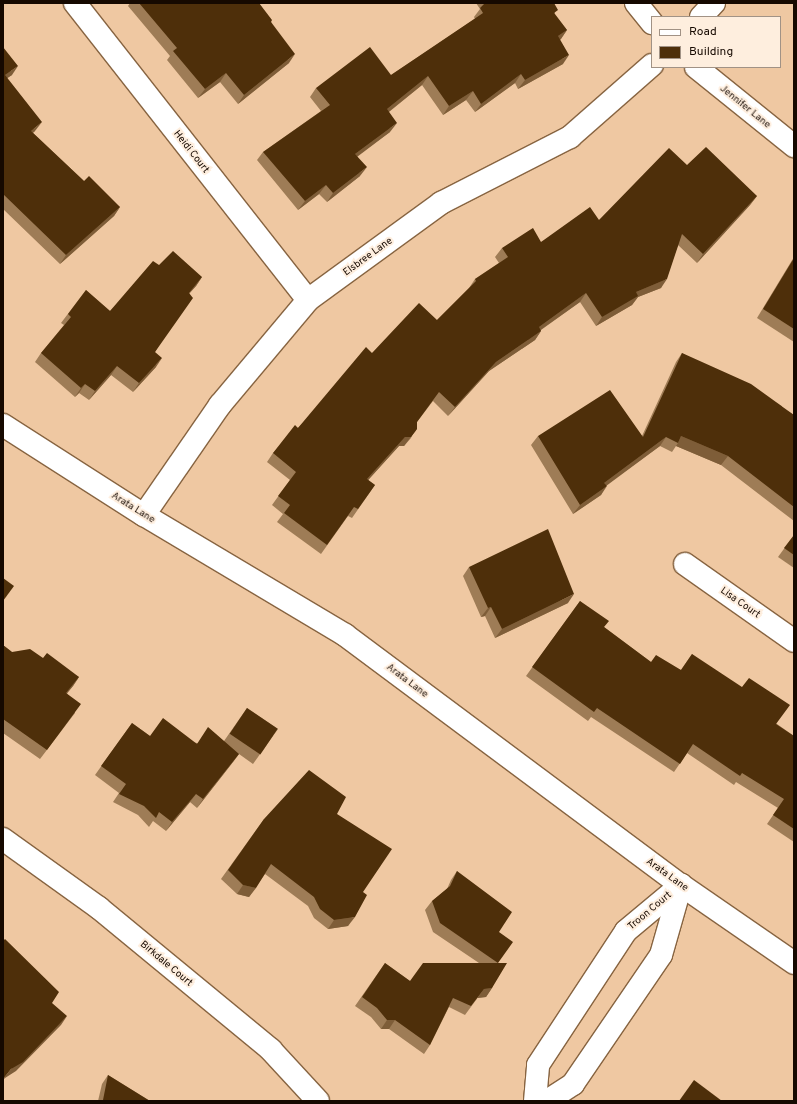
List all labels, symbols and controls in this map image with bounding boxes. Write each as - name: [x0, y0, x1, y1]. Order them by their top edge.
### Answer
- legend: [651, 16, 781, 68]
- text: Road: [689, 24, 717, 40]
- text: Building: [689, 44, 733, 60]
- street label: Jennifer Lane: [717, 83, 773, 131]
- street label: Heidi Court: [171, 128, 211, 176]
- street label: Elsbree Lane: [341, 235, 395, 279]
- street label: Arata Lane: [109, 490, 157, 526]
- street label: Lisa Court: [718, 585, 762, 621]
- street label: Arata Lane: [384, 661, 430, 701]
- street label: Arata Lane: [644, 856, 690, 894]
- street label: Troon Court: [626, 889, 674, 933]
- street label: Birkdale Court: [137, 939, 195, 989]

